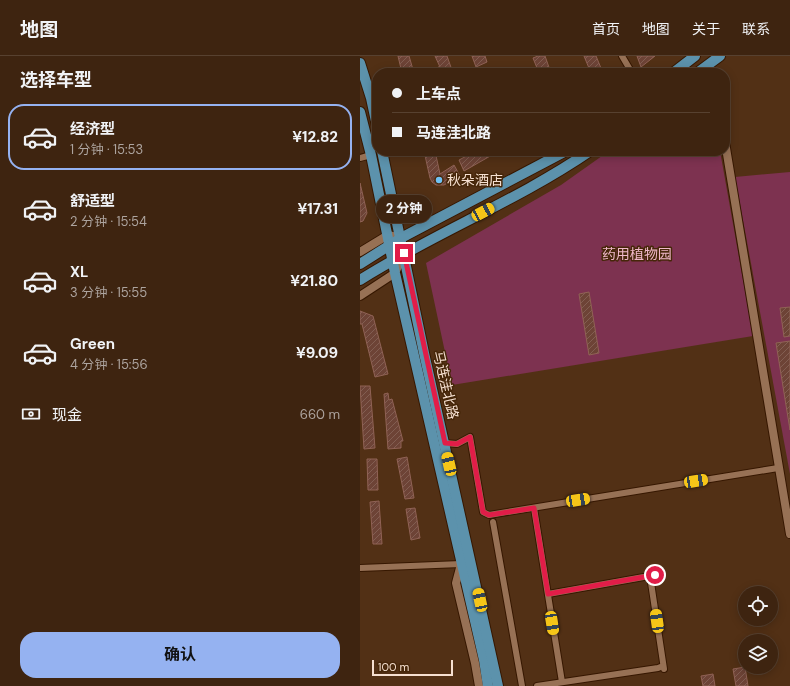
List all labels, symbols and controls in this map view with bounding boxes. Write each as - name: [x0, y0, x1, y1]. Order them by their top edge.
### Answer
- text: 地图: [20, 17, 58, 42]
- text: 首页: [592, 20, 620, 38]
- text: 地图: [642, 20, 670, 38]
- text: 关于: [692, 20, 720, 38]
- text: 联系: [742, 20, 770, 38]
- text: 选择车型: [20, 68, 92, 92]
- text: 上车点: [416, 84, 461, 104]
- icon: car: [22, 119, 58, 155]
- text: 经济型: [70, 119, 115, 139]
- text: 马连洼北路: [416, 123, 491, 143]
- text: ¥12.82: [292, 127, 338, 147]
- text: 1 分钟 · 15:53: [70, 141, 143, 158]
- place label: 秋朵酒店: [447, 171, 503, 189]
- marker: 秋朵酒店: [434, 175, 444, 185]
- icon: car: [22, 191, 58, 227]
- text: 舒适型: [70, 191, 115, 211]
- callout: 2 分钟: [376, 195, 432, 223]
- text: ¥17.31: [297, 199, 338, 219]
- text: 2 分钟: [386, 200, 422, 217]
- car: [470, 201, 496, 223]
- text: 2 分钟 · 15:54: [70, 213, 147, 230]
- route end: [395, 244, 413, 262]
- park label: 药用植物园: [602, 245, 672, 263]
- text: XL: [70, 262, 88, 282]
- icon: car: [22, 263, 58, 299]
- text: ¥21.80: [290, 271, 338, 291]
- text: 3 分钟 · 15:55: [70, 284, 147, 301]
- text: Green: [70, 334, 115, 354]
- icon: car: [22, 335, 58, 371]
- text: ¥9.09: [296, 343, 338, 363]
- street label: 马连洼北路: [429, 349, 463, 421]
- text: 4 分钟 · 15:56: [70, 356, 148, 373]
- icon: cash: [20, 403, 42, 425]
- text: 现金: [52, 405, 82, 425]
- text: 660 m: [300, 406, 340, 423]
- car: [440, 451, 458, 477]
- car: [683, 473, 709, 489]
- car: [565, 492, 591, 508]
- route start: [646, 566, 664, 584]
- map controls: [738, 586, 778, 674]
- button: locate: [738, 586, 778, 626]
- car: [472, 587, 488, 613]
- car: [649, 608, 665, 634]
- car: [544, 610, 560, 636]
- button: 确认: [20, 632, 340, 678]
- button: layers: [738, 634, 778, 674]
- scale bar: [372, 658, 453, 677]
- text: 100 m: [378, 660, 409, 674]

